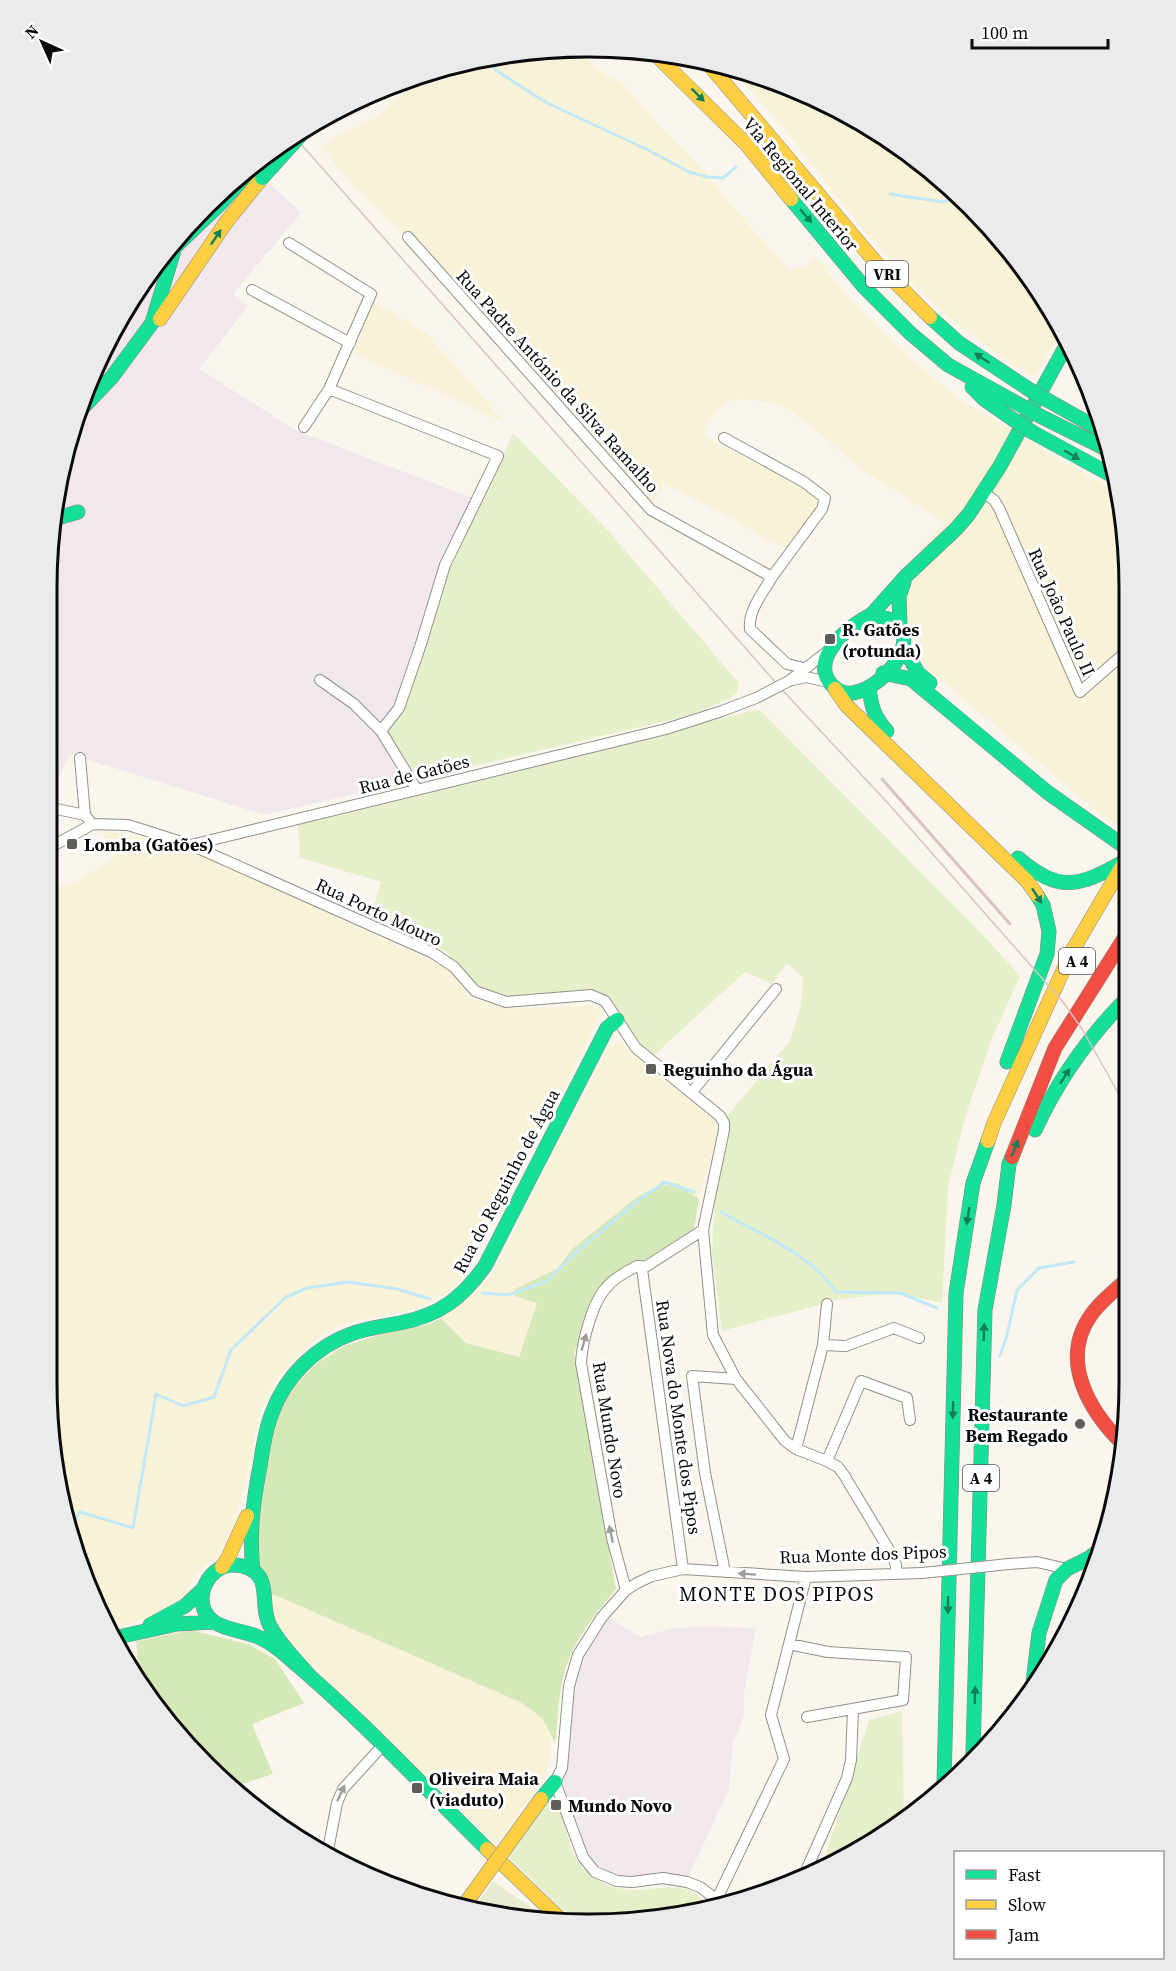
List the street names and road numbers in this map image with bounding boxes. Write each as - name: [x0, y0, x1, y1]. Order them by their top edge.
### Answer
- street label: Via Regional Interior: [737, 112, 865, 257]
- road number: VRI: [866, 261, 908, 287]
- street label: Rua Padre António da Silva Ramalho: [451, 264, 665, 498]
- street label: Rua João Paulo II: [1023, 544, 1101, 680]
- street label: Rua de Gatões: [356, 748, 472, 800]
- street label: Rua Porto Mouro: [312, 872, 446, 952]
- road number: A 4: [1059, 948, 1095, 974]
- street label: Rua do Reguinho de Água: [447, 1084, 566, 1278]
- street label: Rua Nova do Monte dos Pipos: [650, 1298, 708, 1536]
- street label: Rua Mundo Novo: [587, 1360, 633, 1500]
- road number: A 4: [963, 1465, 999, 1491]
- street label: Rua Monte dos Pipos: [779, 1539, 947, 1569]

